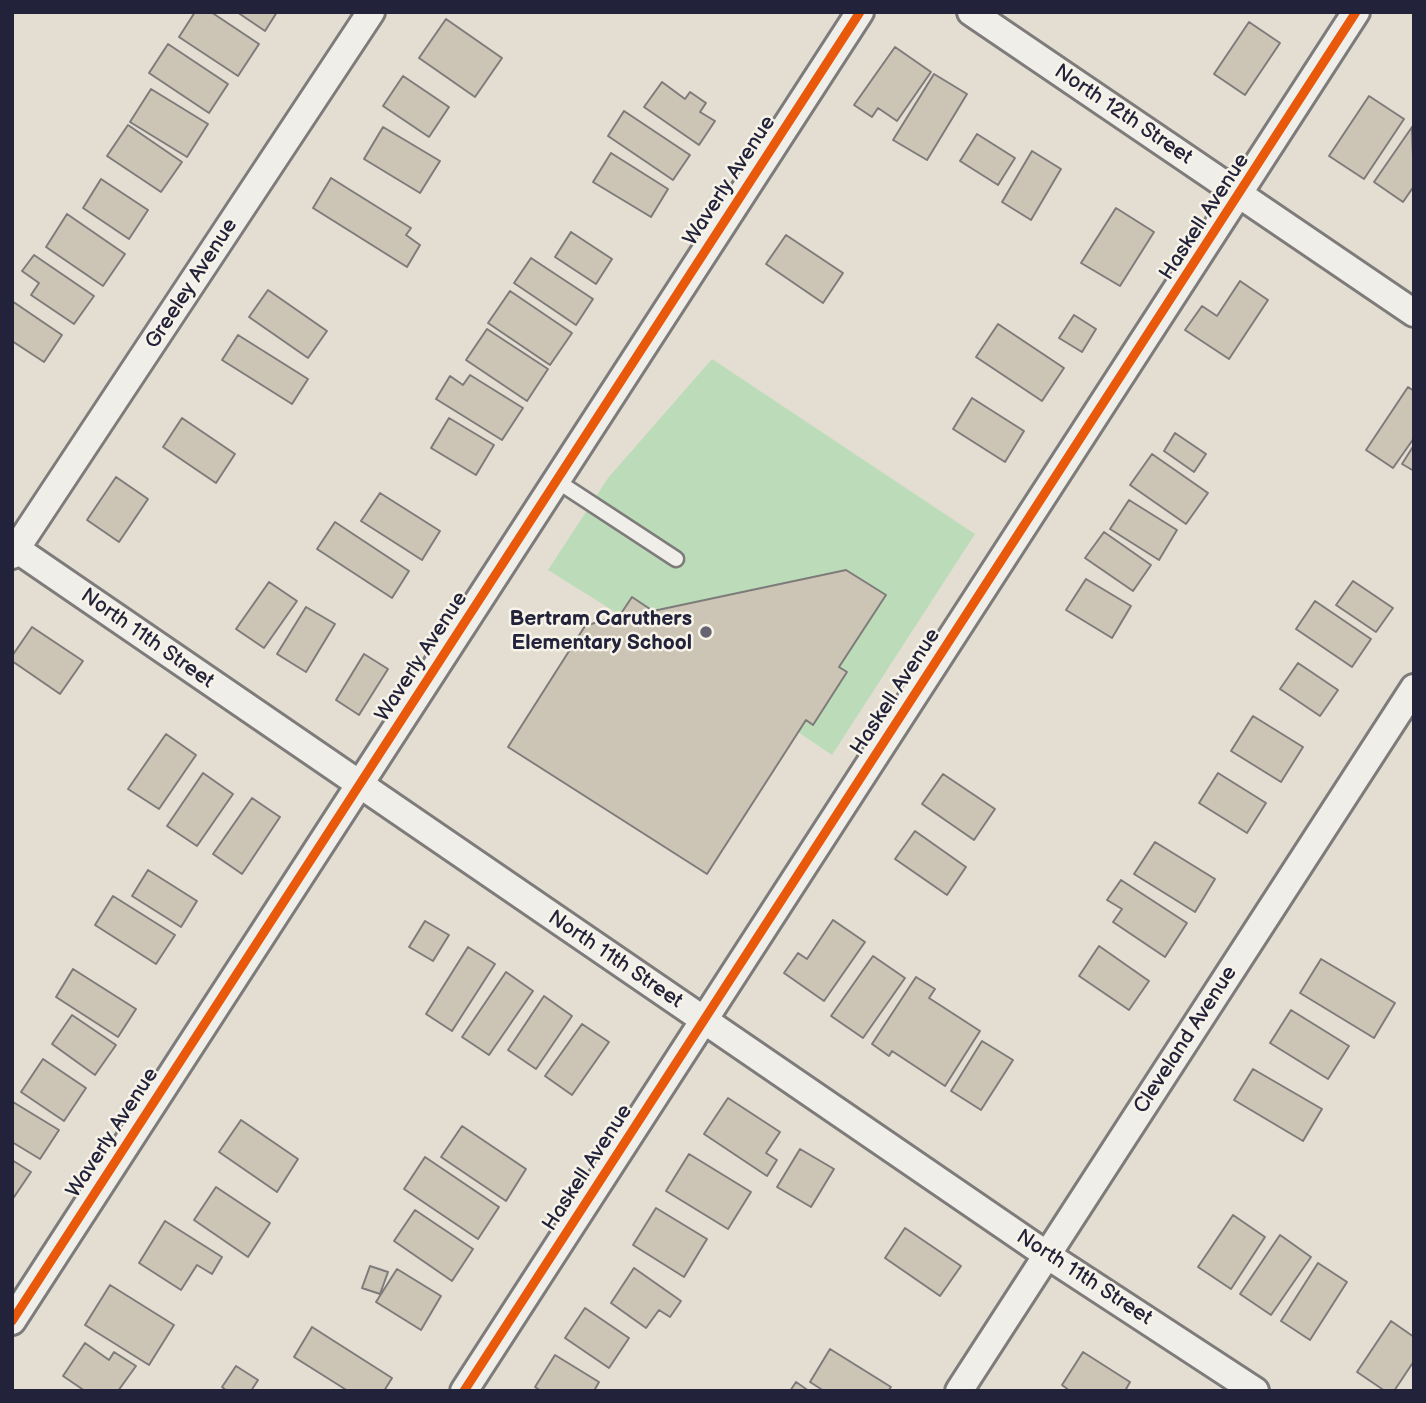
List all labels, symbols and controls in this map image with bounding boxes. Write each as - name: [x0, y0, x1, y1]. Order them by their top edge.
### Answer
- street label: North 12th Street: [1049, 59, 1197, 171]
- street label: Waverly Avenue: [679, 111, 781, 251]
- street label: Haskell Avenue: [1155, 149, 1255, 285]
- street label: Greeley Avenue: [141, 214, 243, 354]
- street label: North 11th Street: [76, 584, 218, 694]
- street label: Waverly Avenue: [371, 587, 473, 727]
- place label: Bertram Caruthers Elementary School: [509, 607, 692, 657]
- marker: Bertram Caruthers Elementary School: [698, 624, 714, 640]
- street label: Haskell Avenue: [846, 624, 946, 760]
- street label: North 11th Street: [543, 906, 687, 1014]
- street label: Cleveland Avenue: [1129, 962, 1243, 1118]
- street label: Waverly Avenue: [62, 1063, 164, 1203]
- street label: Haskell Avenue: [538, 1100, 638, 1236]
- street label: North 11th Street: [1011, 1225, 1157, 1331]

